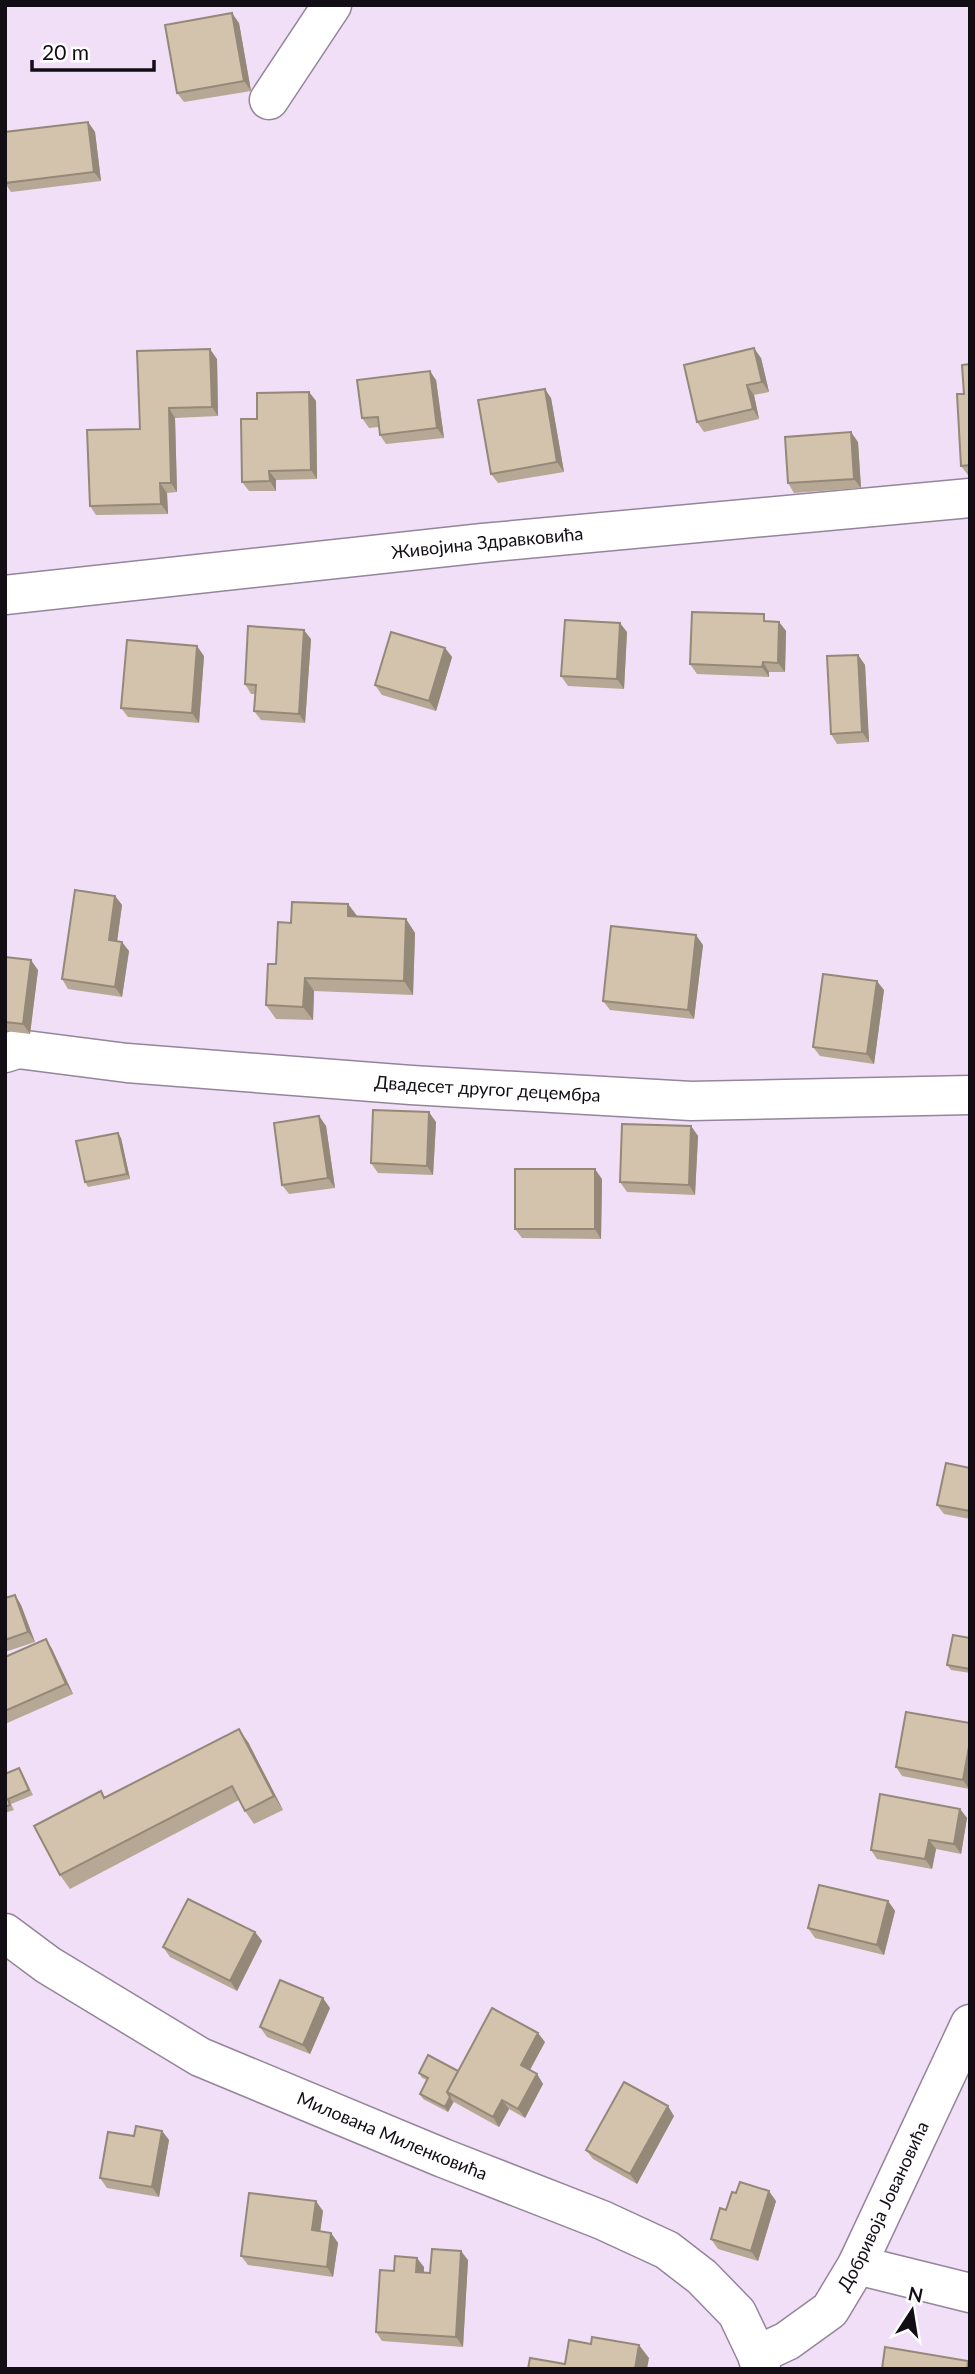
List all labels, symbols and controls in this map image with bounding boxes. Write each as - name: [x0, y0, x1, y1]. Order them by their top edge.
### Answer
- scale bar: [32, 28, 154, 72]
- text: 20 m: [42, 39, 89, 64]
- street label: Живојина Здравковића: [390, 522, 584, 563]
- street label: Двадесет другог децембра: [374, 1070, 601, 1106]
- street label: Милована Миленковића: [294, 2087, 491, 2184]
- street label: Добривоја Јовановића: [832, 2117, 933, 2295]
- north arrow: [877, 2276, 947, 2346]
- text: N: [906, 2281, 925, 2307]

